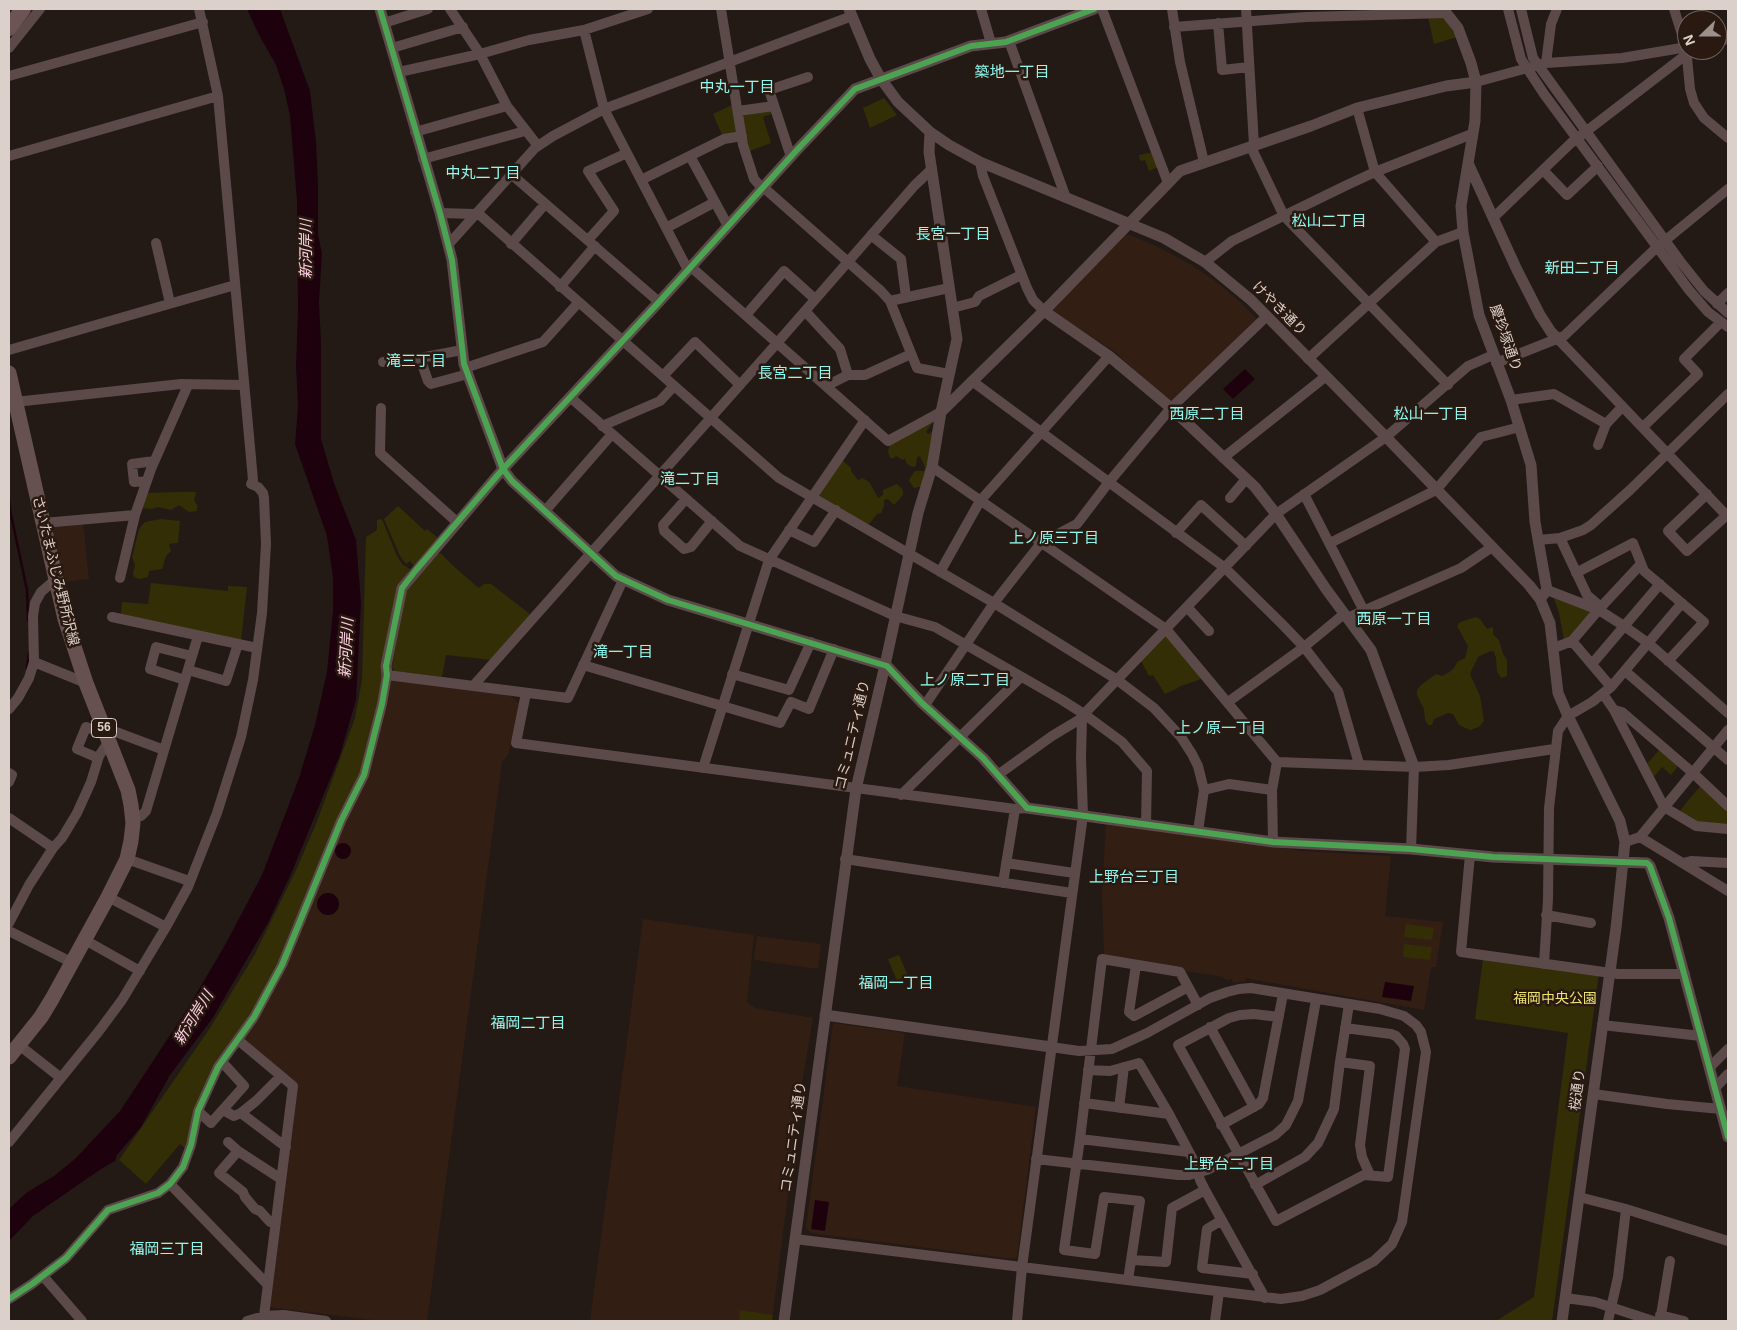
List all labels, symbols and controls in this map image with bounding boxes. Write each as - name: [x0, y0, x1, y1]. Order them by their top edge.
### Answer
- north arrow: [1677, 10, 1727, 60]
- text: N: [1680, 33, 1698, 48]
- district label: 築地一丁目: [975, 64, 1049, 82]
- district label: 中丸一丁目: [700, 79, 774, 97]
- district label: 中丸二丁目: [446, 165, 520, 183]
- district label: 松山二丁目: [1292, 213, 1366, 231]
- water label: 新河岸川: [298, 219, 316, 279]
- district label: 長宮一丁目: [916, 226, 990, 244]
- district label: 新田二丁目: [1545, 260, 1619, 278]
- street label: けやき通り: [1248, 278, 1310, 340]
- street label: 慶珍塚通り: [1486, 302, 1524, 374]
- district label: 滝三丁目: [386, 353, 446, 371]
- district label: 長宮二丁目: [758, 365, 832, 383]
- district label: 西原二丁目: [1170, 406, 1244, 424]
- district label: 松山一丁目: [1394, 406, 1468, 424]
- district label: 滝二丁目: [660, 471, 720, 489]
- street label: さいたまふじみ野所沢線: [28, 494, 82, 648]
- district label: 上ノ原三丁目: [1009, 530, 1099, 548]
- district label: 西原一丁目: [1357, 611, 1431, 629]
- water label: 新河岸川: [336, 618, 358, 678]
- district label: 滝一丁目: [593, 644, 653, 662]
- district label: 上ノ原二丁目: [920, 672, 1010, 690]
- street label: コミュニティ通り: [832, 679, 874, 791]
- road number: 56: [92, 718, 116, 738]
- district label: 上ノ原一丁目: [1176, 720, 1266, 738]
- district label: 上野台三丁目: [1089, 869, 1179, 887]
- district label: 福岡一丁目: [859, 975, 933, 993]
- water label: 新河岸川: [170, 988, 218, 1048]
- park label: 福岡中央公園: [1513, 991, 1597, 1007]
- district label: 福岡二丁目: [491, 1015, 565, 1033]
- street label: 桜通り: [1567, 1068, 1589, 1112]
- street label: コミュニティ通り: [778, 1080, 810, 1194]
- district label: 上野台二丁目: [1184, 1156, 1274, 1174]
- district label: 福岡三丁目: [130, 1241, 204, 1259]

